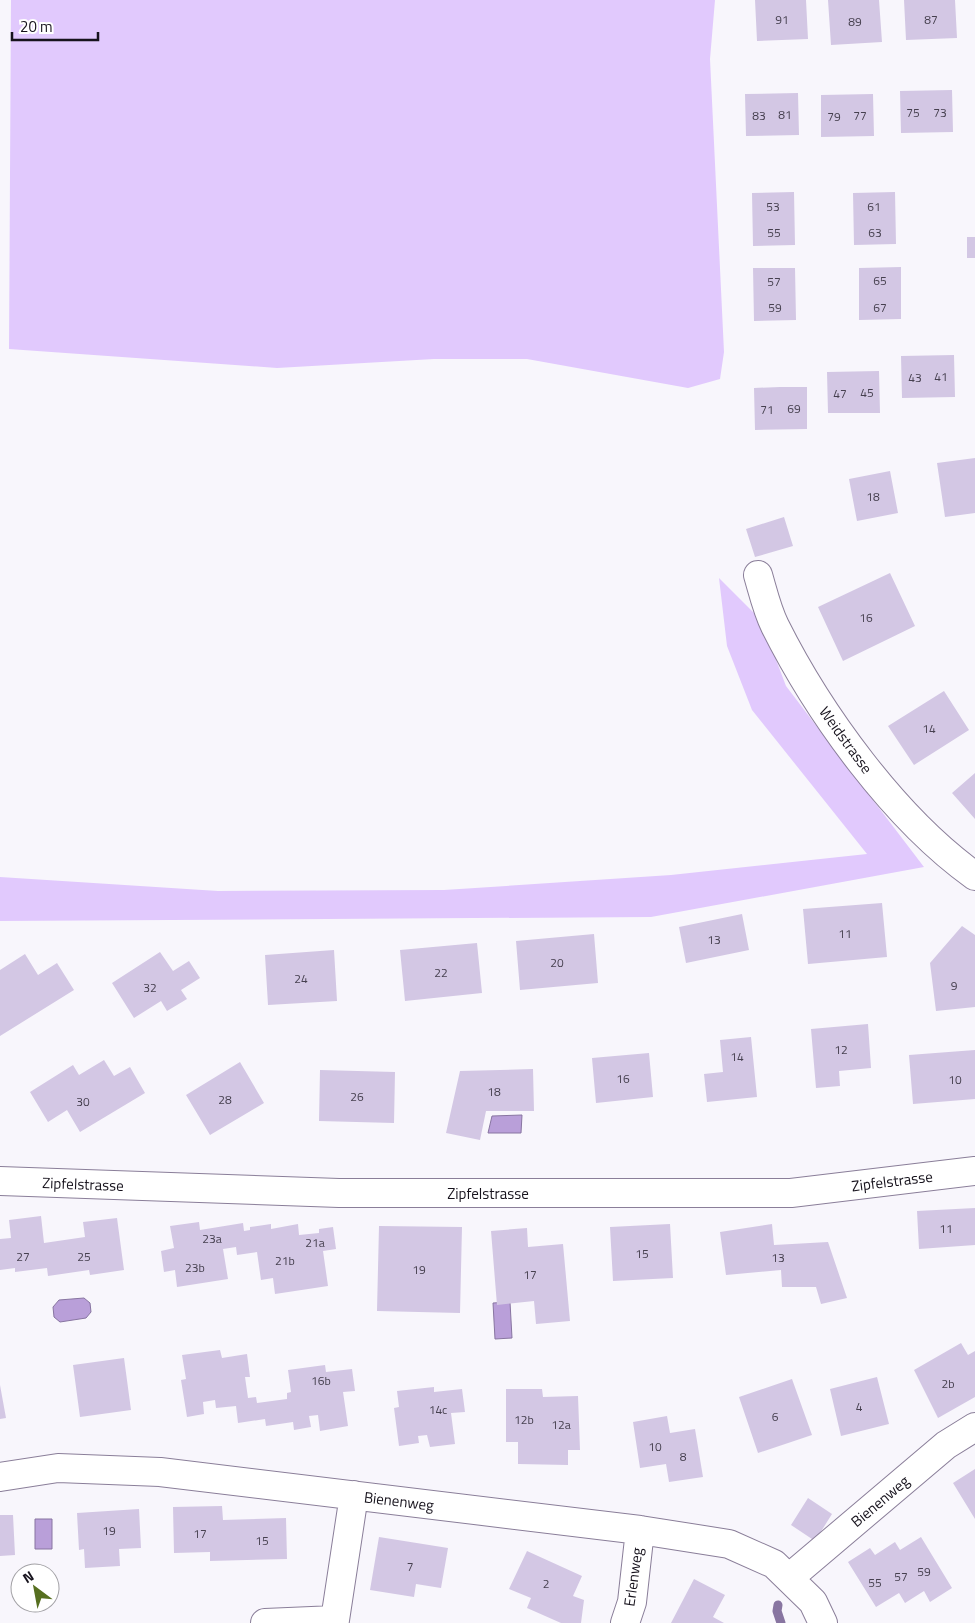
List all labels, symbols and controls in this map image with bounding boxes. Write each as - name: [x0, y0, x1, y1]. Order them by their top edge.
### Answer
- scale bar: [12, 10, 99, 42]
- house number: 91: [775, 10, 789, 29]
- house number: 87: [924, 10, 938, 29]
- house number: 89: [848, 12, 862, 31]
- text: 20 m: [20, 15, 53, 38]
- house number: 75: [906, 103, 920, 122]
- house number: 73: [933, 103, 947, 122]
- house number: 81: [778, 105, 792, 124]
- house number: 83: [752, 106, 766, 125]
- house number: 77: [853, 106, 867, 125]
- house number: 79: [827, 107, 841, 126]
- house number: 53: [766, 197, 780, 216]
- house number: 61: [867, 197, 881, 216]
- house number: 55: [767, 223, 781, 242]
- house number: 63: [868, 223, 882, 242]
- house number: 65: [873, 271, 887, 290]
- house number: 57: [767, 272, 781, 291]
- house number: 59: [768, 298, 782, 317]
- house number: 67: [873, 298, 887, 317]
- house number: 41: [934, 367, 948, 386]
- house number: 43: [908, 368, 922, 387]
- house number: 45: [860, 383, 874, 402]
- house number: 47: [833, 384, 847, 403]
- house number: 69: [787, 399, 801, 418]
- house number: 71: [760, 400, 774, 419]
- house number: 18: [866, 487, 880, 506]
- house number: 16: [859, 608, 873, 627]
- street label: Weidstrasse: [814, 702, 878, 778]
- house number: 14: [922, 719, 936, 738]
- house number: 11: [838, 924, 852, 943]
- house number: 13: [707, 930, 721, 949]
- house number: 20: [550, 953, 564, 972]
- house number: 22: [434, 963, 448, 982]
- house number: 24: [294, 969, 308, 988]
- house number: 9: [951, 976, 958, 995]
- house number: 32: [143, 978, 157, 997]
- house number: 12: [834, 1040, 848, 1059]
- house number: 14: [730, 1047, 744, 1066]
- house number: 16: [616, 1069, 630, 1088]
- house number: 10: [948, 1070, 962, 1089]
- house number: 18: [487, 1082, 501, 1101]
- house number: 26: [350, 1087, 364, 1106]
- house number: 28: [218, 1090, 232, 1109]
- house number: 30: [76, 1092, 90, 1111]
- street label: Zipfelstrasse: [850, 1165, 934, 1197]
- street label: Zipfelstrasse: [42, 1171, 124, 1197]
- street label: Zipfelstrasse: [447, 1182, 529, 1205]
- house number: 11: [939, 1219, 953, 1238]
- house number: 23a: [202, 1229, 222, 1248]
- house number: 21a: [305, 1233, 325, 1252]
- house number: 15: [635, 1244, 649, 1263]
- house number: 27: [16, 1247, 30, 1266]
- house number: 25: [77, 1247, 91, 1266]
- house number: 13: [771, 1248, 785, 1267]
- house number: 21b: [275, 1251, 295, 1270]
- house number: 23b: [185, 1258, 205, 1277]
- house number: 19: [412, 1260, 426, 1279]
- house number: 17: [523, 1265, 537, 1284]
- house number: 16b: [311, 1371, 331, 1390]
- house number: 2b: [941, 1374, 955, 1393]
- house number: 4: [856, 1397, 863, 1416]
- house number: 14c: [429, 1400, 447, 1419]
- house number: 6: [772, 1407, 779, 1426]
- house number: 12b: [514, 1410, 534, 1429]
- house number: 12a: [551, 1415, 571, 1434]
- house number: 10: [648, 1437, 662, 1456]
- house number: 8: [680, 1447, 687, 1466]
- street label: Bienenweg: [846, 1469, 915, 1532]
- street label: Bienenweg: [363, 1485, 436, 1517]
- house number: 19: [102, 1521, 116, 1540]
- house number: 17: [193, 1524, 207, 1543]
- house number: 15: [255, 1531, 269, 1550]
- street label: Erlenweg: [617, 1546, 649, 1608]
- house number: 7: [407, 1557, 413, 1576]
- house number: 59: [917, 1562, 931, 1581]
- north arrow: [10, 1563, 60, 1613]
- text: N: [18, 1565, 38, 1588]
- house number: 57: [894, 1567, 908, 1586]
- house number: 55: [868, 1573, 882, 1592]
- house number: 2: [543, 1574, 549, 1593]

